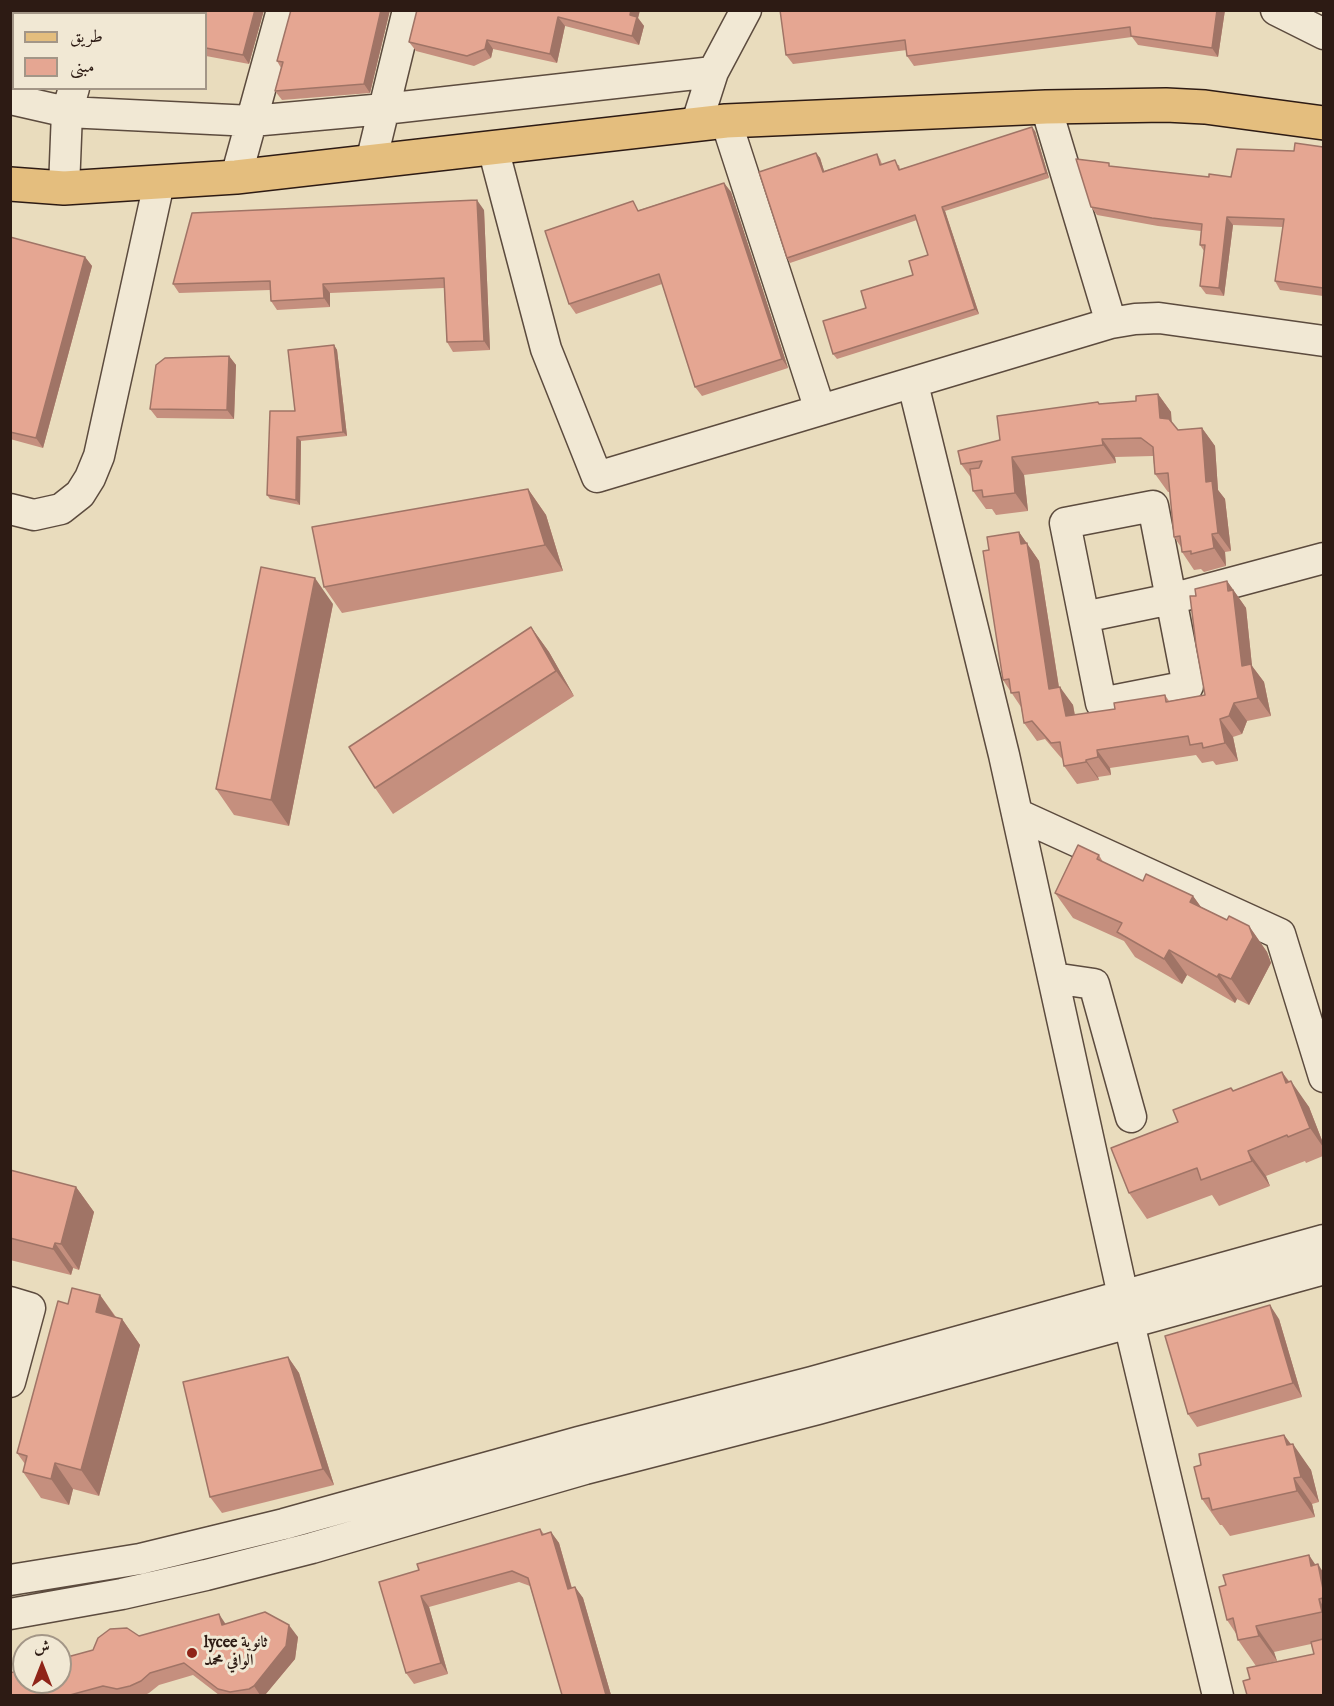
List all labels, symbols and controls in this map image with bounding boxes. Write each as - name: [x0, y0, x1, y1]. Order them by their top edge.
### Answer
- legend: [12, 12, 207, 90]
- text: طريق: [70, 26, 103, 49]
- text: مبنى: [70, 56, 95, 79]
- north arrow: [12, 1634, 72, 1694]
- place label: lycee ثانوية الوافي محمد: [204, 1634, 267, 1672]
- text: ش: [34, 1638, 50, 1658]
- marker: lycee ثانوية الوافي محمد: [185, 1646, 199, 1660]

